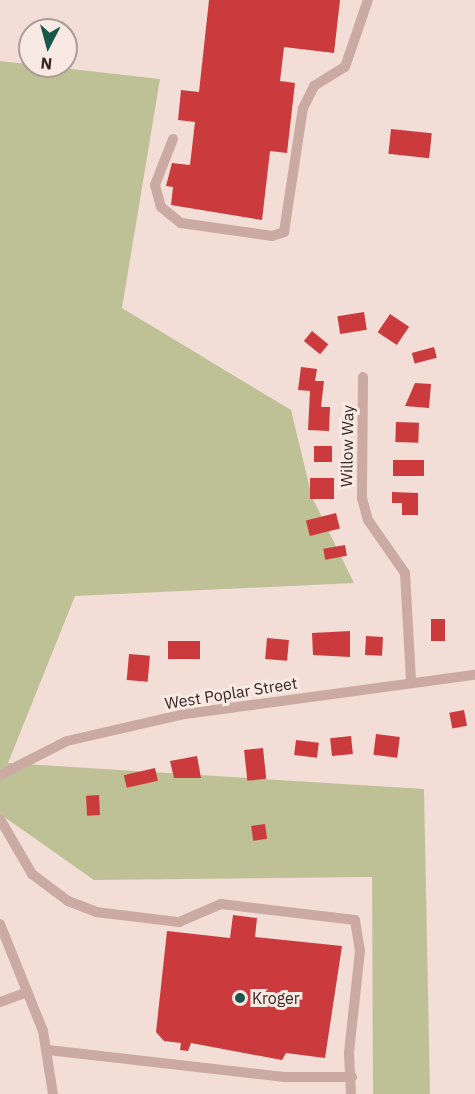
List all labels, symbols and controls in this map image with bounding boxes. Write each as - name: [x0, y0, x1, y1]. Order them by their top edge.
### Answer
- north arrow: [18, 18, 78, 78]
- text: N: [40, 53, 53, 74]
- street label: Willow Way: [337, 405, 357, 487]
- street label: West Poplar Street: [163, 673, 299, 713]
- place label: Kroger: [252, 988, 300, 1008]
- marker: Kroger: [233, 991, 247, 1005]

